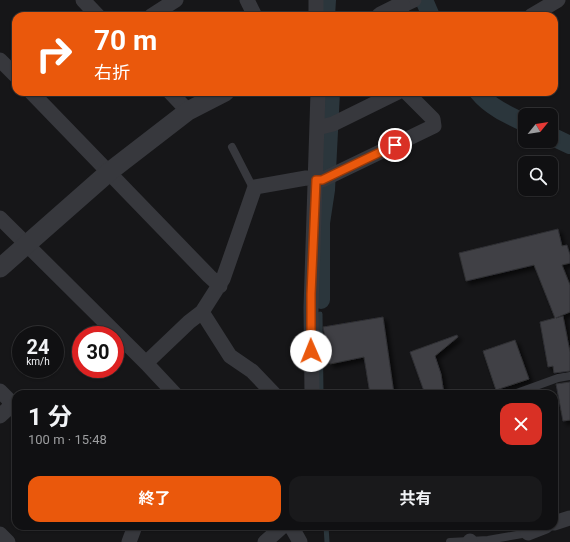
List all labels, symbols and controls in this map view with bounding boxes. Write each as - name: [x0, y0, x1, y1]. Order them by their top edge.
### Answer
- text: 70 m: [94, 24, 157, 57]
- icon: right: [28, 28, 80, 80]
- text: 右折: [94, 62, 130, 83]
- north arrow: [518, 108, 558, 148]
- map controls: [518, 108, 558, 196]
- pin: [378, 128, 412, 162]
- icon: arrive: [384, 134, 406, 156]
- button: search: [518, 156, 558, 196]
- speed limit sign: 30: [72, 326, 124, 378]
- position arrow: [290, 330, 332, 372]
- text: 24: [27, 335, 49, 359]
- text: km/h: [26, 356, 50, 367]
- text: 1 分: [28, 403, 72, 431]
- button: close: [500, 403, 542, 445]
- text: 100 m · 15:48: [28, 432, 107, 447]
- button: 終了: [28, 476, 281, 522]
- button: 共有: [289, 476, 542, 522]

